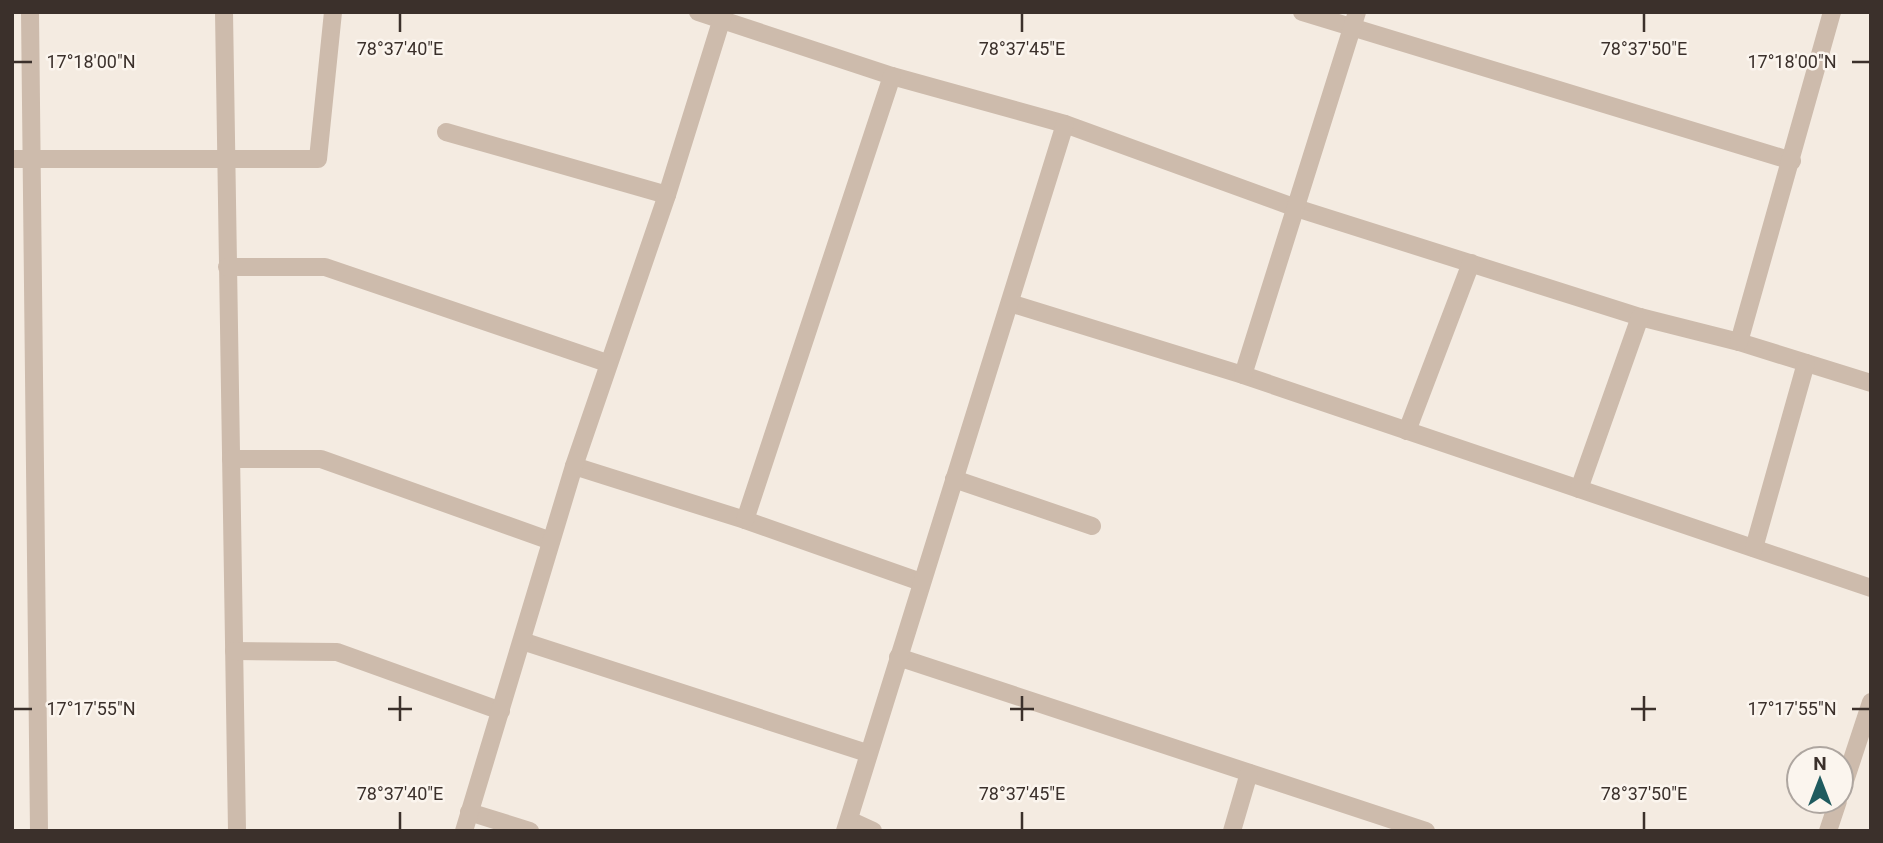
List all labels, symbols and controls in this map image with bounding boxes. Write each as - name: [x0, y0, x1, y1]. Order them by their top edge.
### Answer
- text: 78°37'40"E: [357, 38, 443, 59]
- text: 78°37'45"E: [979, 38, 1065, 59]
- text: 78°37'50"E: [1601, 38, 1687, 59]
- text: 17°18'00"N: [46, 51, 136, 72]
- text: 17°18'00"N: [1747, 51, 1837, 72]
- text: 17°17'55"N: [46, 698, 136, 719]
- text: 17°17'55"N: [1747, 698, 1837, 719]
- north arrow: [1785, 745, 1855, 815]
- text: N: [1813, 752, 1827, 775]
- text: 78°37'40"E: [357, 783, 443, 804]
- text: 78°37'45"E: [979, 783, 1065, 804]
- text: 78°37'50"E: [1601, 783, 1687, 804]

